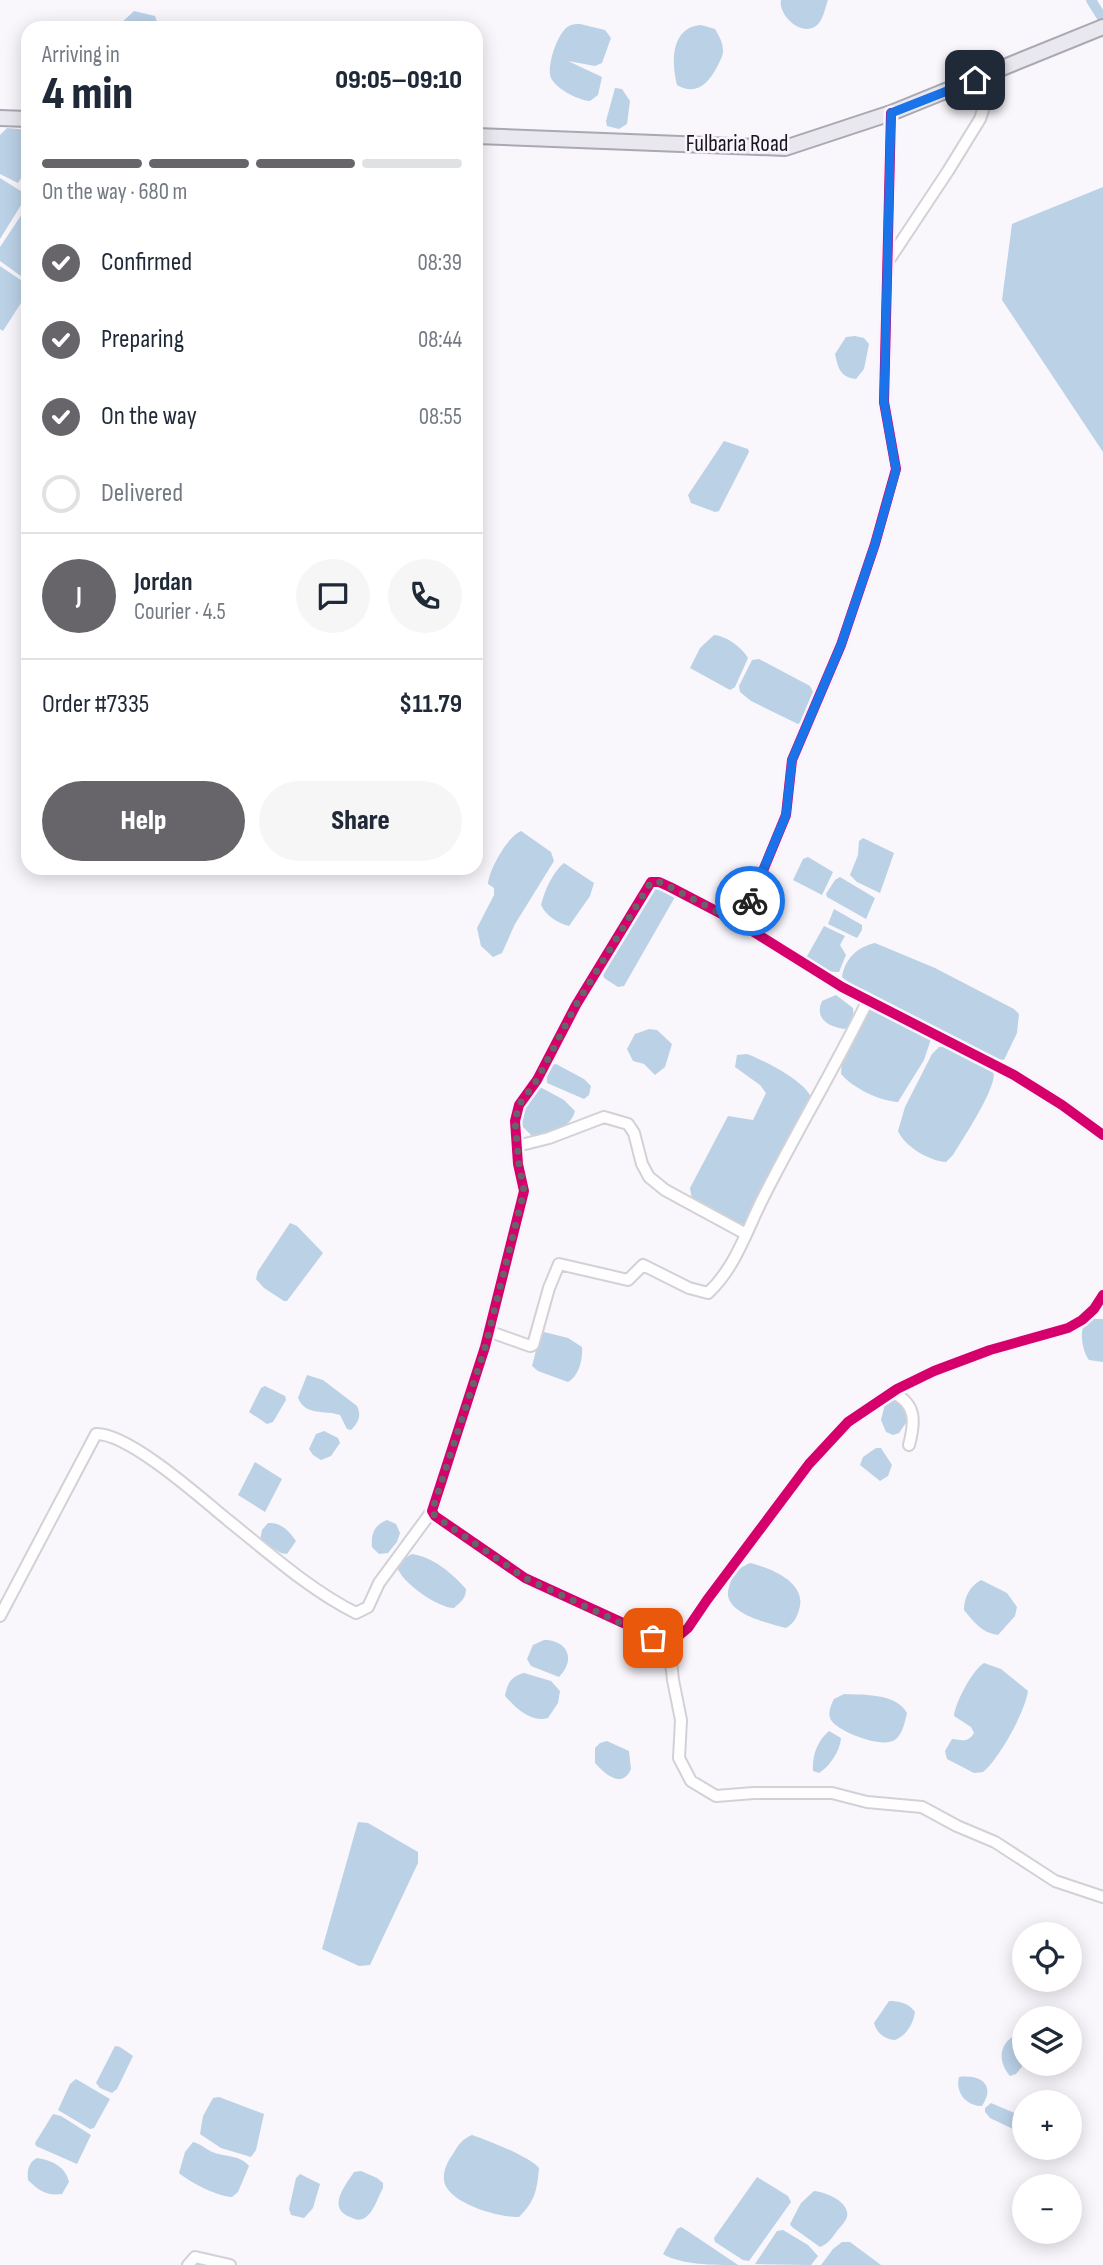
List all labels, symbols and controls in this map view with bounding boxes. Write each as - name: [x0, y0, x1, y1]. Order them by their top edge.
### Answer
- text: Arriving in: [42, 41, 120, 69]
- pin: [945, 50, 1005, 110]
- icon: home: [956, 61, 994, 99]
- text: 09:05–09:10: [335, 65, 462, 96]
- text: 4 min: [42, 67, 133, 122]
- street label: Fulbaria Road: [686, 130, 788, 158]
- text: On the way · 680 m: [42, 178, 187, 206]
- icon: check: [42, 244, 80, 282]
- text: Confirmed: [101, 247, 192, 278]
- text: 08:39: [417, 249, 462, 277]
- icon: check: [42, 321, 80, 359]
- text: Preparing: [101, 324, 184, 355]
- text: 08:44: [418, 326, 462, 354]
- icon: check: [42, 398, 80, 436]
- text: On the way: [101, 401, 197, 432]
- text: 08:55: [419, 403, 462, 431]
- text: Delivered: [101, 478, 183, 509]
- button: chat: [296, 559, 370, 633]
- button: phone: [388, 559, 462, 633]
- text: Jordan: [134, 567, 192, 598]
- text: J: [76, 581, 82, 612]
- text: Courier · 4.5: [134, 598, 226, 626]
- text: Order #7335: [42, 689, 149, 720]
- text: $11.79: [399, 689, 462, 720]
- button: Help: [42, 781, 245, 861]
- button: Share: [259, 781, 462, 861]
- courier: [715, 866, 785, 936]
- icon: bike: [731, 882, 769, 920]
- pin: [623, 1608, 683, 1668]
- icon: bag: [634, 1619, 672, 1657]
- map controls: [1012, 1922, 1082, 2244]
- button: locate: [1012, 1922, 1082, 1992]
- button: layers: [1012, 2006, 1082, 2076]
- button: +: [1012, 2090, 1082, 2160]
- button: −: [1012, 2174, 1082, 2244]

